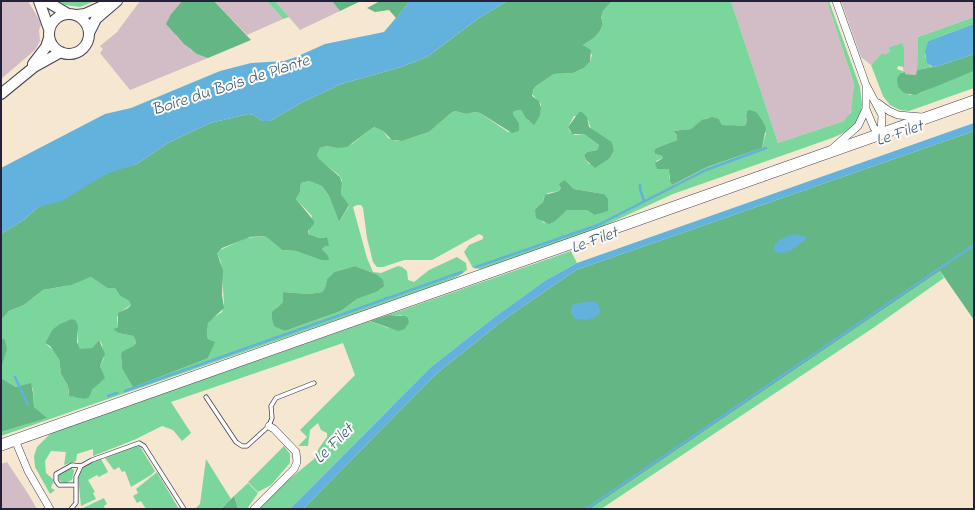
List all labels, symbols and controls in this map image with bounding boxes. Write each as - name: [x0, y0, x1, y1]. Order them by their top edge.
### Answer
- water label: Boire du Bois de Plante: [150, 52, 312, 122]
- water label: Le Filet: [874, 117, 926, 153]
- water label: Le Filet: [569, 224, 621, 260]
- water label: Le Filet: [311, 421, 359, 469]

